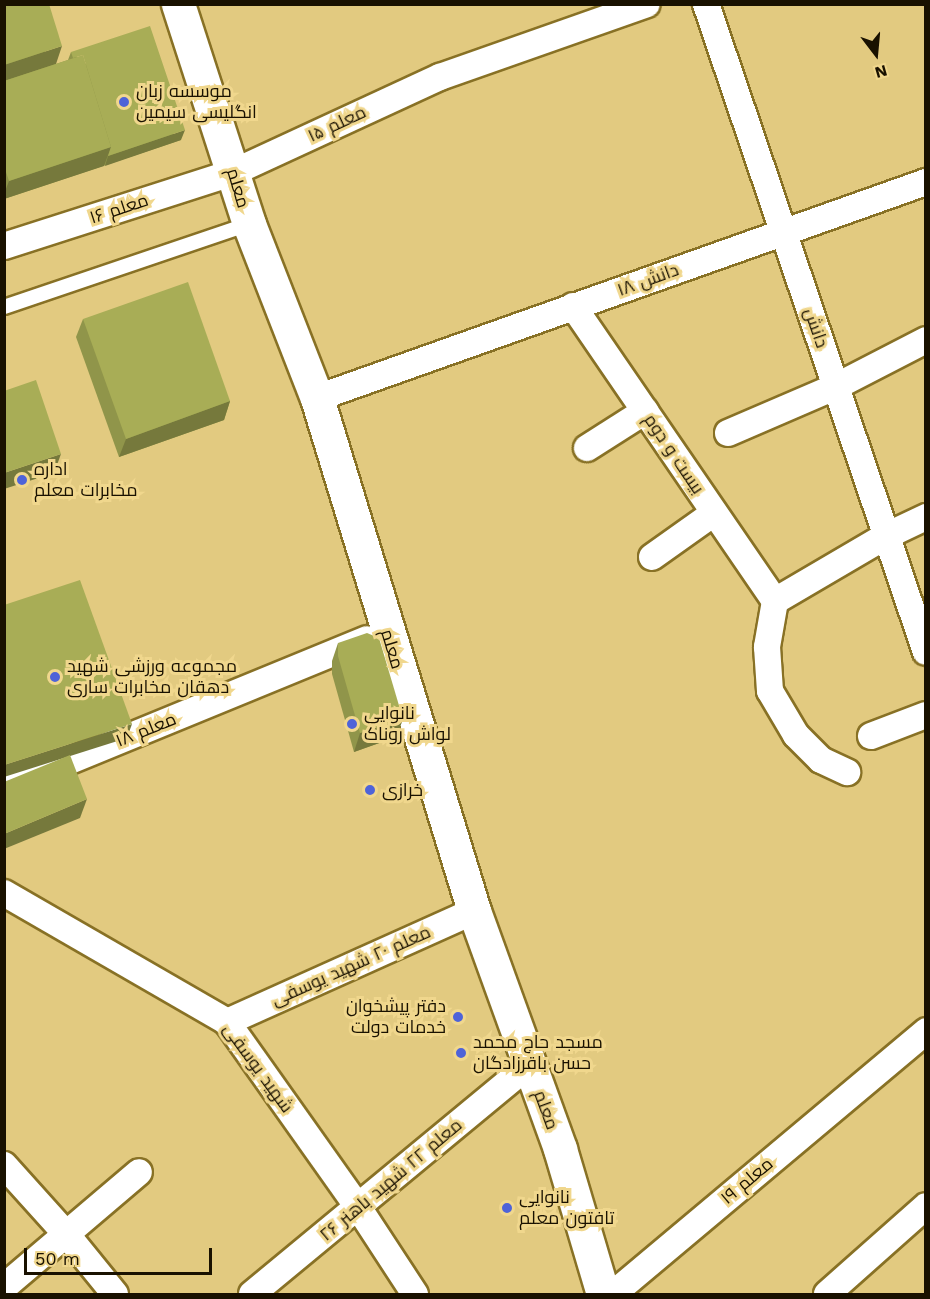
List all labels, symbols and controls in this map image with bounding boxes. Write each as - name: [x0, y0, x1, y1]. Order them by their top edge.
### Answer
- north arrow: [846, 24, 906, 84]
- text: N: [873, 61, 889, 83]
- place label: موسسه زبان انگلیسی سیمین: [136, 81, 257, 124]
- marker: موسسه زبان انگلیسی سیمین: [117, 95, 131, 109]
- street label: معلم ۱۵: [304, 101, 370, 147]
- street label: معلم: [222, 166, 254, 210]
- street label: معلم ۱۶: [87, 189, 151, 229]
- street label: دانش ١٨: [614, 259, 682, 301]
- street label: دانش: [799, 305, 833, 351]
- street label: بیست و دوم: [639, 410, 709, 498]
- place label: اداره مخابرات معلم: [34, 459, 138, 502]
- marker: اداره مخابرات معلم: [15, 473, 29, 487]
- street label: معلم: [376, 627, 408, 671]
- place label: مجموعه ورزشی شهید دهقان مخابرات ساری: [67, 656, 237, 698]
- marker: مجموعه ورزشی شهید دهقان مخابرات ساری: [48, 670, 62, 684]
- place label: نانوایی لواش روناک: [364, 703, 451, 746]
- street label: معلم ۱۸: [113, 708, 179, 752]
- marker: نانوایی لواش روناک: [345, 717, 359, 731]
- place label: خرازی: [382, 779, 423, 801]
- marker: خرازی: [363, 783, 377, 797]
- street label: معلم ۲۰ شهید یوسفی: [268, 921, 434, 1011]
- place label: دفتر پیشخوان خدمات دولت: [346, 996, 446, 1038]
- marker: دفتر پیشخوان خدمات دولت: [451, 1010, 465, 1024]
- street label: شهید یوسفی: [218, 1019, 298, 1117]
- place label: مسجد حاج محمد حسن باقرزادگان: [473, 1032, 603, 1074]
- marker: مسجد حاج محمد حسن باقرزادگان: [454, 1046, 468, 1060]
- street label: معلم: [529, 1087, 563, 1133]
- street label: معلم ۲۲ شهید باهنر ۲۶: [316, 1114, 466, 1246]
- street label: معلم ۱۹: [717, 1153, 777, 1209]
- place label: نانوایی تافتون معلم: [519, 1187, 614, 1230]
- marker: نانوایی تافتون معلم: [500, 1201, 514, 1215]
- scale bar: [27, 1236, 214, 1274]
- text: 50 m: [35, 1248, 80, 1269]

